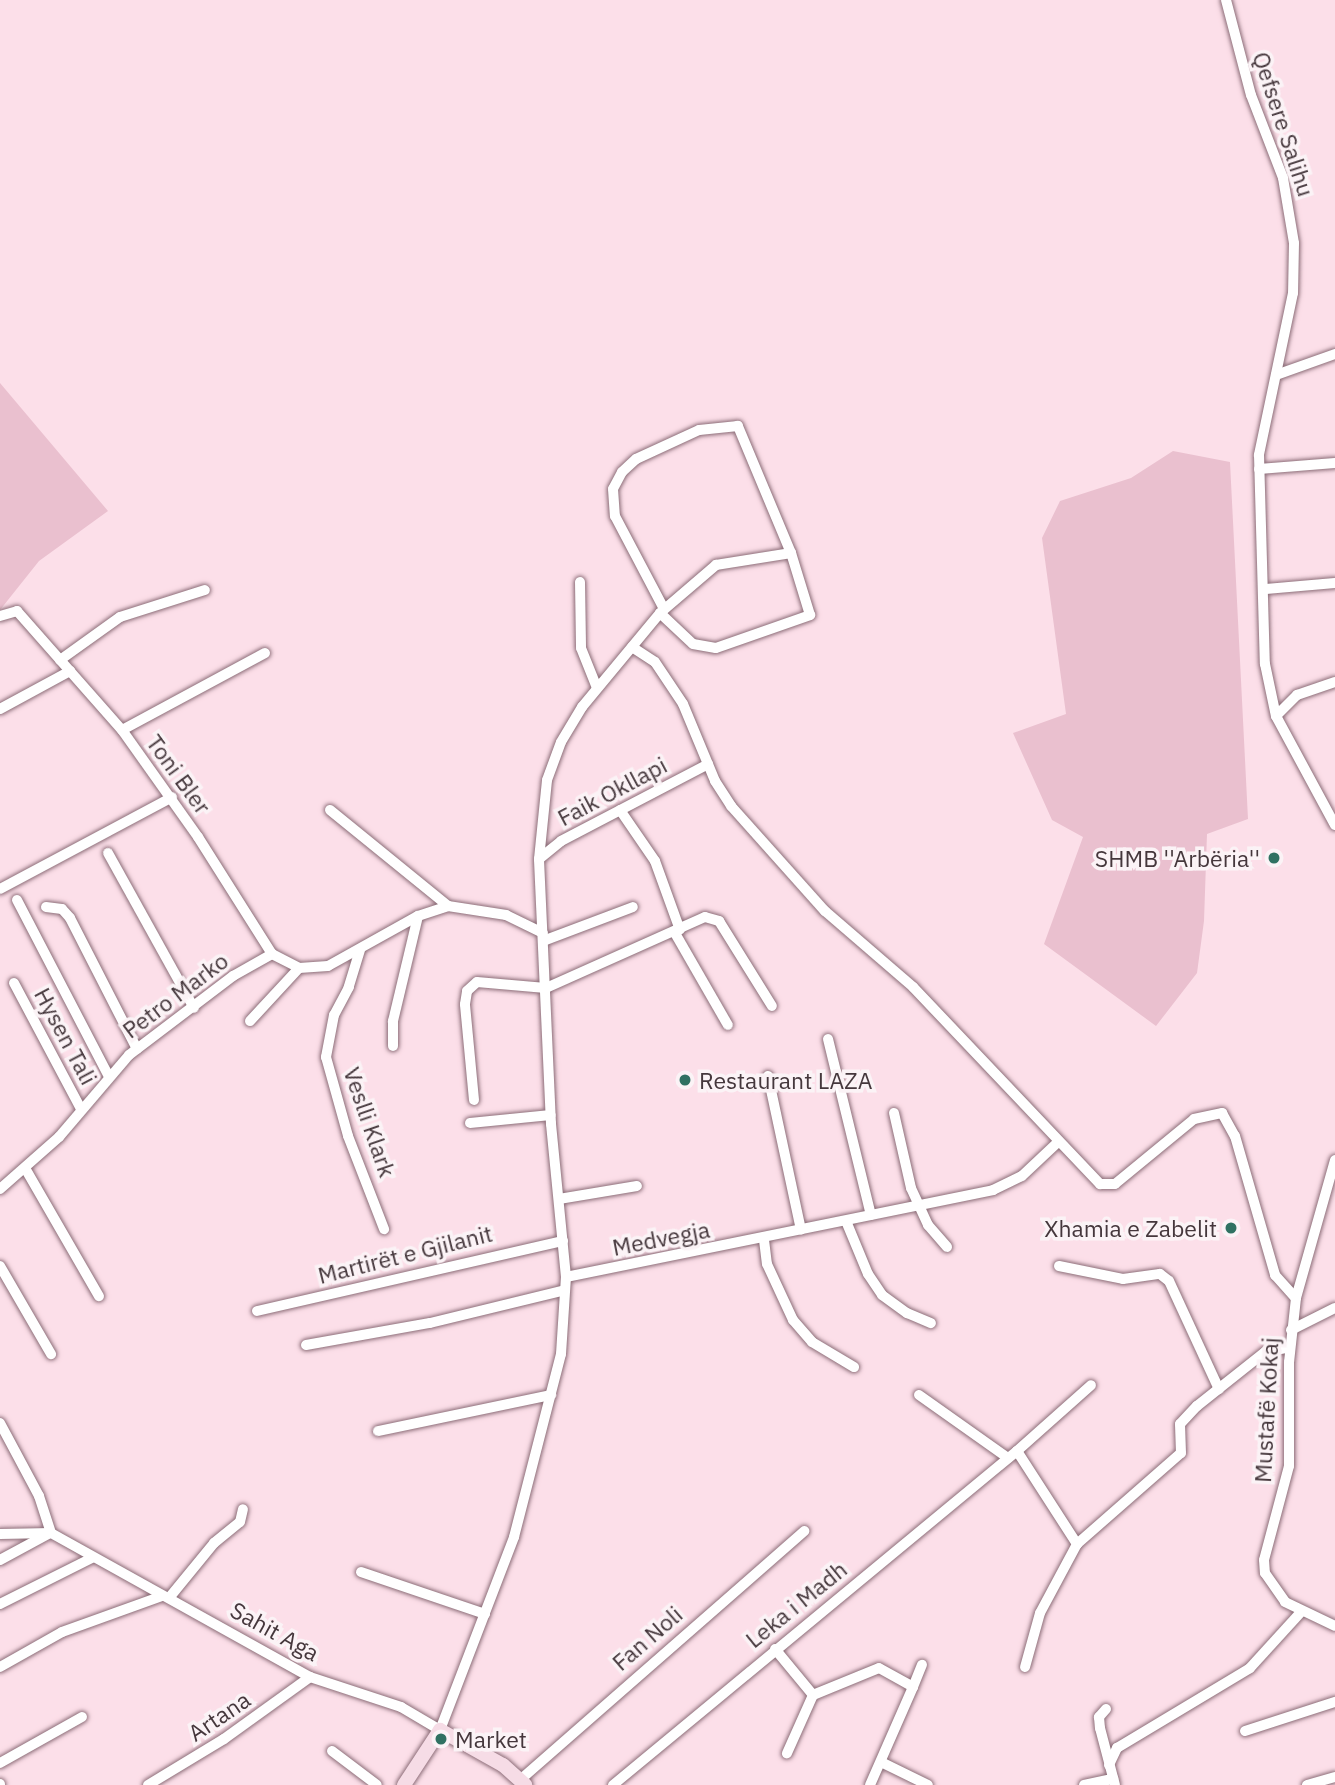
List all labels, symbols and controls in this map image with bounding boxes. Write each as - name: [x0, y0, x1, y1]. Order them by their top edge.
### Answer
- street label: Qefsere Salihu: [1248, 48, 1320, 200]
- street label: Toni Bler: [141, 729, 217, 819]
- street label: Faik Okllapi: [553, 751, 671, 831]
- place label: SHMB ''Arbëria'': [1095, 844, 1260, 872]
- marker: SHMB ''Arbëria'': [1266, 850, 1282, 866]
- street label: Petro Marko: [117, 946, 233, 1044]
- street label: Hysen Tali: [29, 983, 103, 1089]
- street label: Veslli Klark: [338, 1063, 402, 1181]
- place label: Restaurant LAZA: [699, 1066, 872, 1094]
- marker: Restaurant LAZA: [677, 1072, 693, 1088]
- place label: Xhamia e Zabelit: [1044, 1214, 1217, 1242]
- street label: Medvegja: [610, 1215, 712, 1261]
- street label: Martirët e Gjilanit: [315, 1219, 495, 1289]
- marker: Xhamia e Zabelit: [1223, 1220, 1239, 1236]
- street label: Mustafë Kokaj: [1248, 1337, 1284, 1483]
- street label: Leka i Madh: [740, 1555, 852, 1653]
- street label: Sahit Aga: [226, 1595, 324, 1667]
- street label: Fan Noli: [606, 1600, 688, 1676]
- street label: Artana: [183, 1685, 255, 1747]
- place label: Market: [455, 1725, 527, 1753]
- marker: Market: [433, 1731, 449, 1747]

